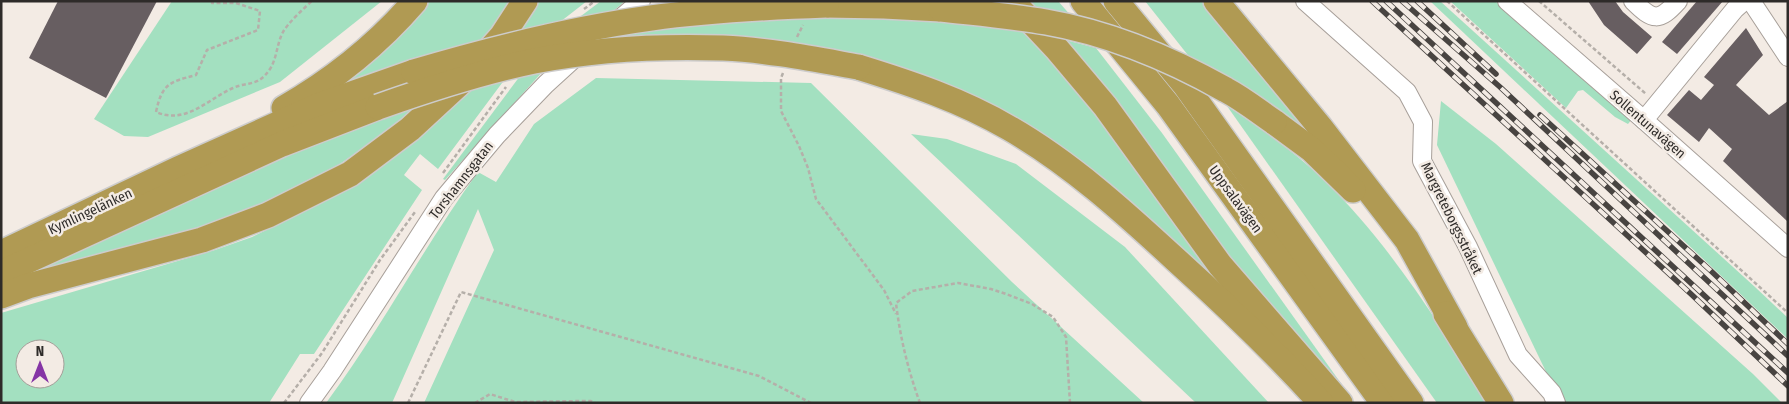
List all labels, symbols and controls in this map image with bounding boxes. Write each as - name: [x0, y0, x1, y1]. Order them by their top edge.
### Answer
- street label: Sollentunavägen: [1606, 87, 1689, 162]
- street label: Torshamnsgatan: [426, 138, 497, 223]
- street label: Margreteborgsstråket: [1417, 159, 1486, 277]
- street label: Uppsalavägen: [1205, 162, 1266, 236]
- street label: Kymlingelänken: [46, 185, 135, 238]
- north arrow: [15, 339, 65, 389]
- text: N: [36, 343, 44, 360]

